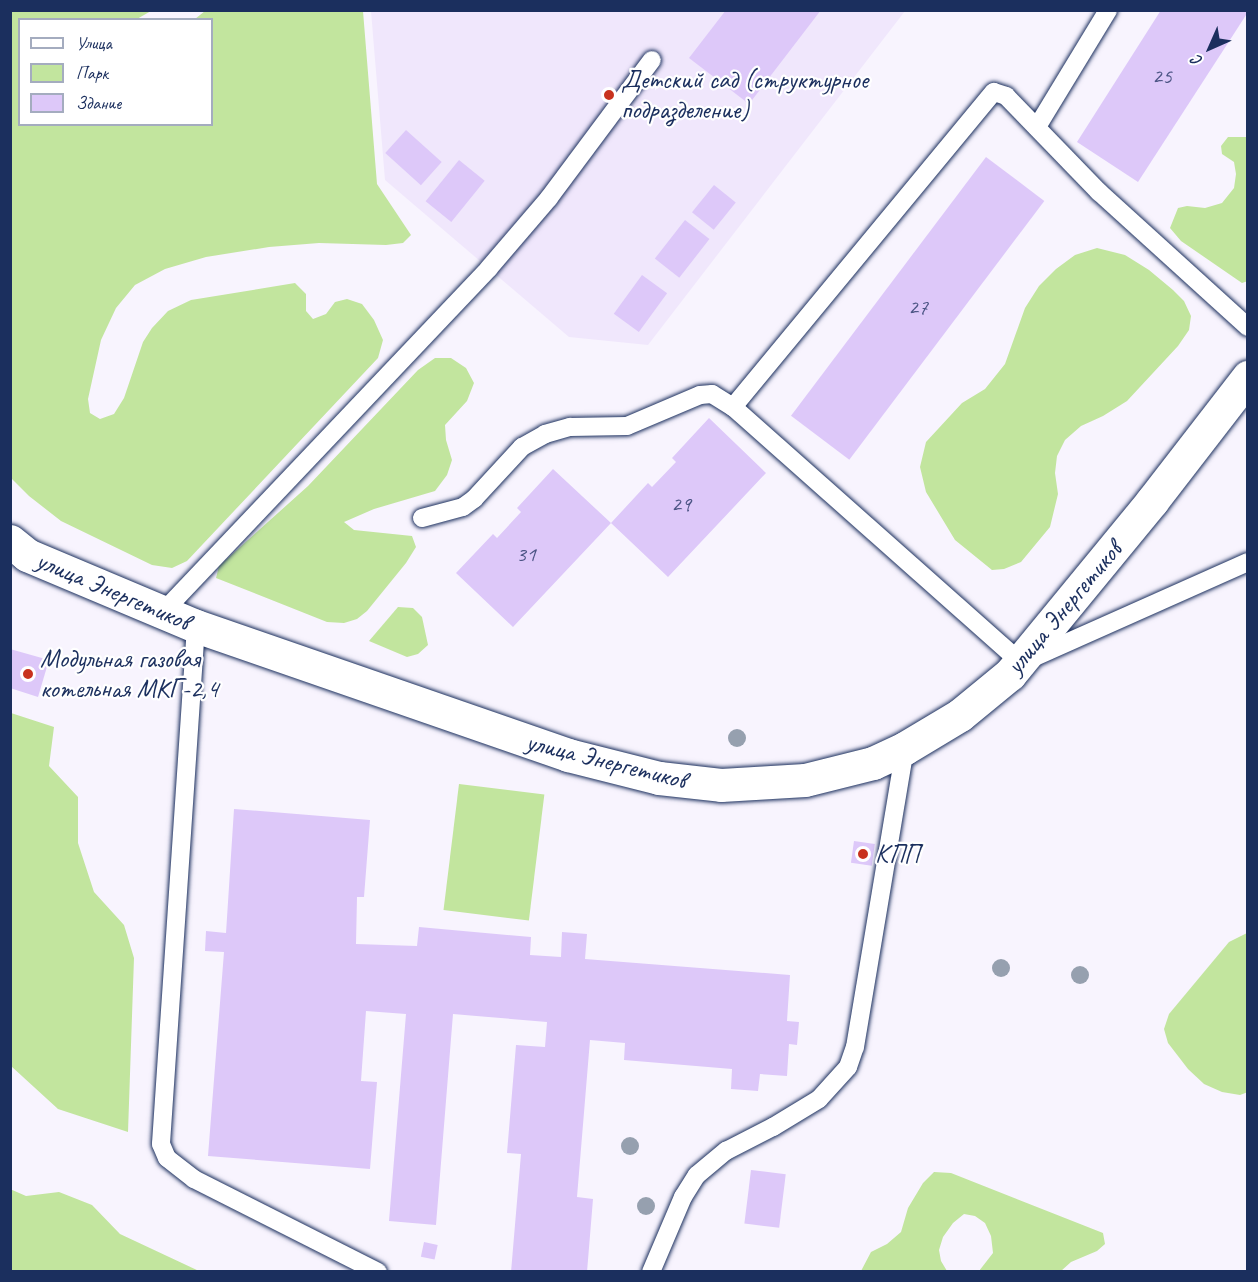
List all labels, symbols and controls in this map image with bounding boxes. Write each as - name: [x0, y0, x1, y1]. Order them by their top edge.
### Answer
- legend: [18, 18, 213, 126]
- north arrow: [1180, 18, 1240, 78]
- text: Улица: [76, 32, 112, 54]
- text: С: [1187, 51, 1207, 71]
- text: Парк: [76, 62, 108, 84]
- place label: Детский сад (структурное подразделение): [621, 64, 868, 125]
- house number: 25: [1152, 64, 1172, 90]
- marker: Детский сад (структурное подразделение): [602, 88, 616, 102]
- text: Здание: [76, 92, 121, 114]
- house number: 27: [908, 295, 928, 321]
- house number: 29: [671, 492, 691, 518]
- street label: улица Энергетиков: [1000, 536, 1128, 680]
- house number: 31: [516, 542, 536, 568]
- street label: улица Энергетиков: [32, 545, 194, 637]
- place label: Модульная газовая котельная МКГ-2,4: [40, 643, 218, 704]
- marker: Модульная газовая котельная МКГ-2,4: [21, 667, 35, 681]
- street label: улица Энергетиков: [524, 726, 688, 796]
- place label: КПП: [875, 838, 919, 870]
- marker: КПП: [856, 847, 870, 861]

